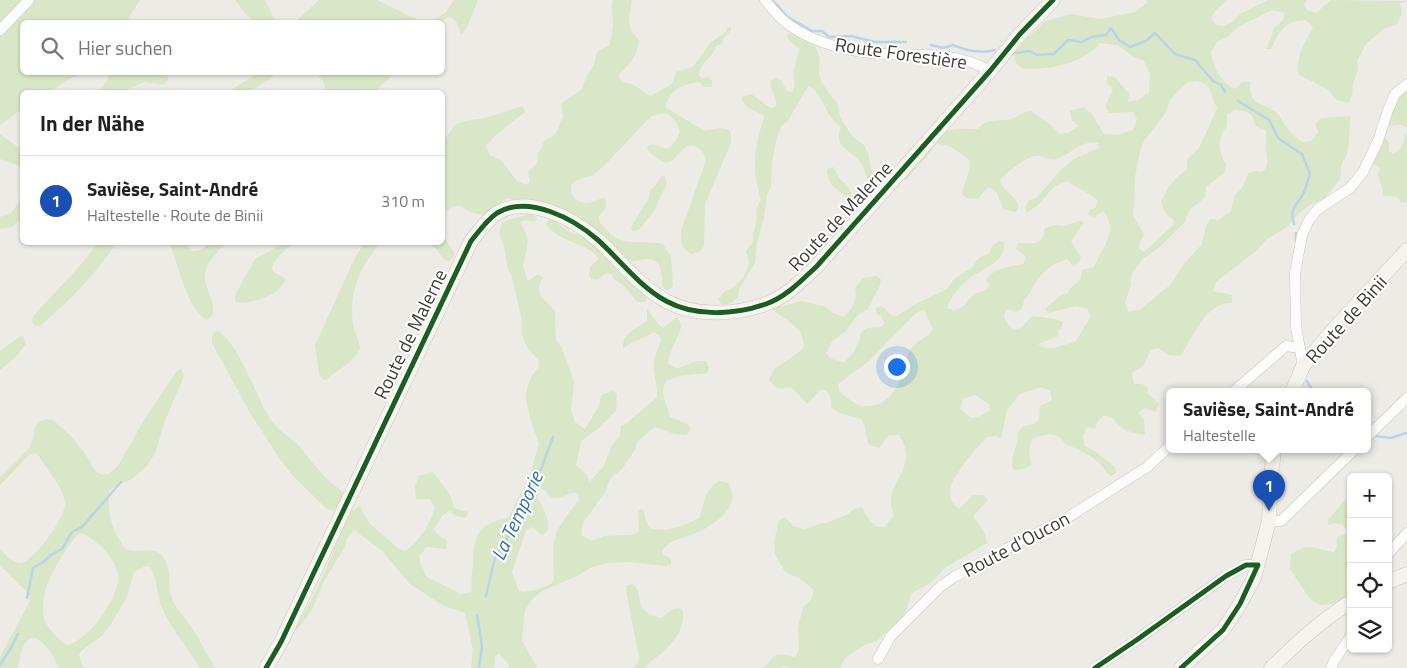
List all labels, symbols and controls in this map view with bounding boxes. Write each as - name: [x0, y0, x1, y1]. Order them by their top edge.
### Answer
- search box: [20, 20, 445, 75]
- street label: Route Forestière: [833, 29, 969, 76]
- text: Hier suchen: [78, 33, 173, 62]
- icon: search: [38, 34, 66, 62]
- text: In der Nähe: [40, 107, 145, 139]
- street label: Route de Malerne: [781, 154, 899, 277]
- text: Savièse, Saint-André: [87, 174, 258, 203]
- text: 1: [52, 189, 60, 213]
- text: 310 m: [381, 189, 425, 213]
- text: Haltestelle · Route de Binii: [87, 203, 263, 227]
- street label: Route de Malerne: [365, 264, 454, 404]
- street label: Route de Binii: [1298, 268, 1393, 369]
- your location: [884, 354, 910, 380]
- popup: [1166, 388, 1371, 453]
- text: Savièse, Saint-André: [1183, 394, 1354, 423]
- text: Haltestelle: [1183, 423, 1256, 447]
- water label: La Temporie: [482, 465, 551, 565]
- pin: 1: [1253, 470, 1285, 511]
- map controls: [1347, 473, 1392, 653]
- button: +: [1347, 473, 1392, 518]
- street label: Route d'Oucon: [957, 503, 1074, 584]
- button: −: [1347, 518, 1392, 563]
- button: locate: [1347, 563, 1392, 608]
- button: layers: [1347, 608, 1392, 653]

